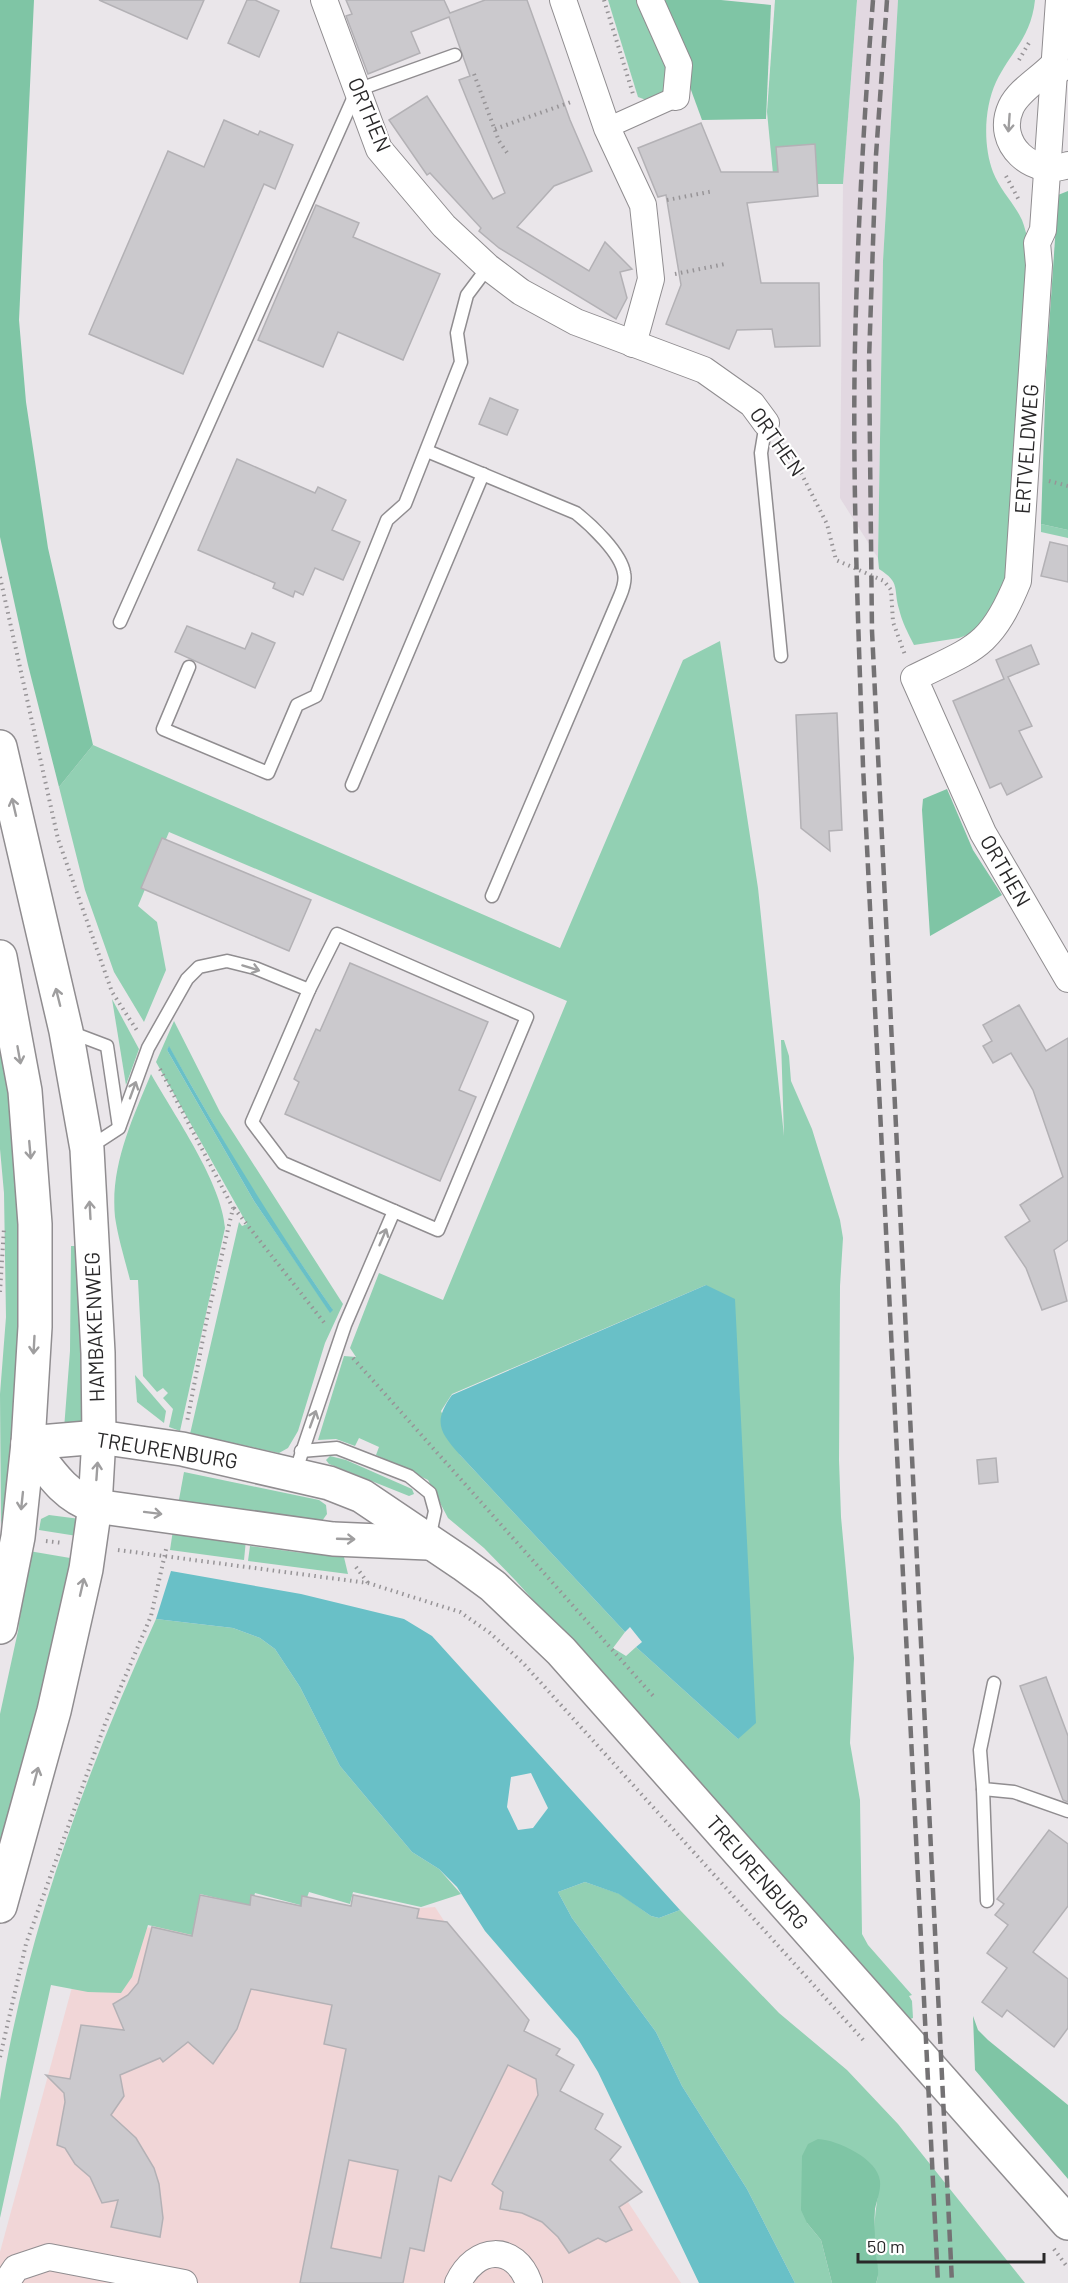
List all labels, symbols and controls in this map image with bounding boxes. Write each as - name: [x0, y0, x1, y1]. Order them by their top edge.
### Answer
- street label: ORTHEN: [344, 73, 397, 155]
- one-way arrow: [1003, 112, 1014, 132]
- street label: ERTVELDWEG: [1008, 383, 1043, 515]
- street label: ORTHEN: [745, 402, 811, 480]
- one-way arrow: [7, 798, 19, 817]
- street label: ORTHEN: [976, 830, 1037, 910]
- one-way arrow: [241, 963, 260, 974]
- one-way arrow: [51, 988, 63, 1007]
- one-way arrow: [13, 1045, 24, 1065]
- one-way arrow: [128, 1081, 139, 1100]
- one-way arrow: [25, 1139, 36, 1159]
- one-way arrow: [84, 1201, 95, 1221]
- one-way arrow: [378, 1228, 389, 1246]
- street label: HAMBAKENWEG: [78, 1251, 109, 1403]
- one-way arrow: [28, 1334, 39, 1354]
- one-way arrow: [308, 1410, 319, 1429]
- street label: TREURENBURG: [95, 1426, 240, 1473]
- one-way arrow: [92, 1462, 103, 1482]
- one-way arrow: [16, 1491, 27, 1511]
- one-way arrow: [143, 1508, 163, 1519]
- one-way arrow: [336, 1534, 356, 1545]
- one-way arrow: [77, 1577, 89, 1596]
- one-way arrow: [31, 1767, 42, 1786]
- street label: TREURENBURG: [702, 1810, 814, 1934]
- scale bar: [858, 2226, 1044, 2264]
- text: 50 m: [867, 2235, 905, 2257]

